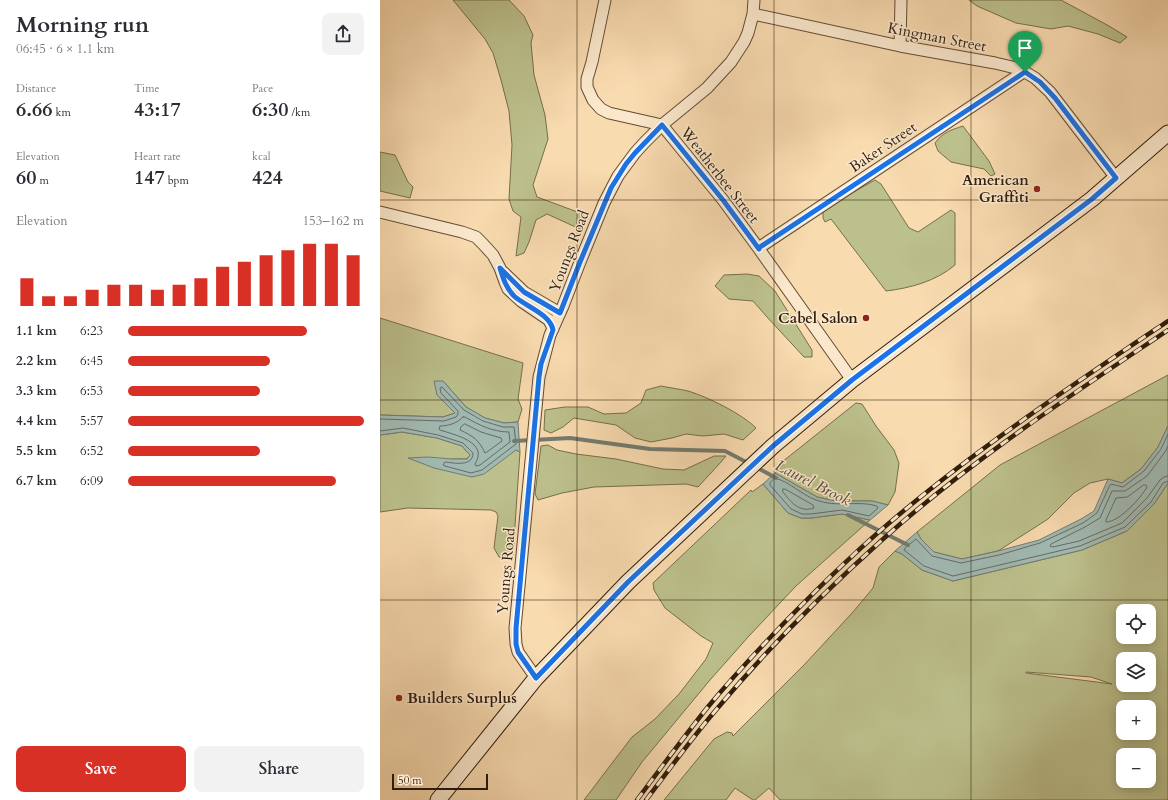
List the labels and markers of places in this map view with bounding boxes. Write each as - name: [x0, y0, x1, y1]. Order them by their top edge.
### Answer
- pin: [1008, 31, 1042, 72]
- place label: American Graffiti: [962, 170, 1029, 207]
- marker: American Graffiti: [1032, 184, 1042, 194]
- place label: Cabel Salon: [778, 308, 858, 328]
- marker: Cabel Salon: [861, 313, 871, 323]
- place label: Builders Surplus: [407, 688, 517, 708]
- marker: Builders Surplus: [394, 693, 404, 703]

